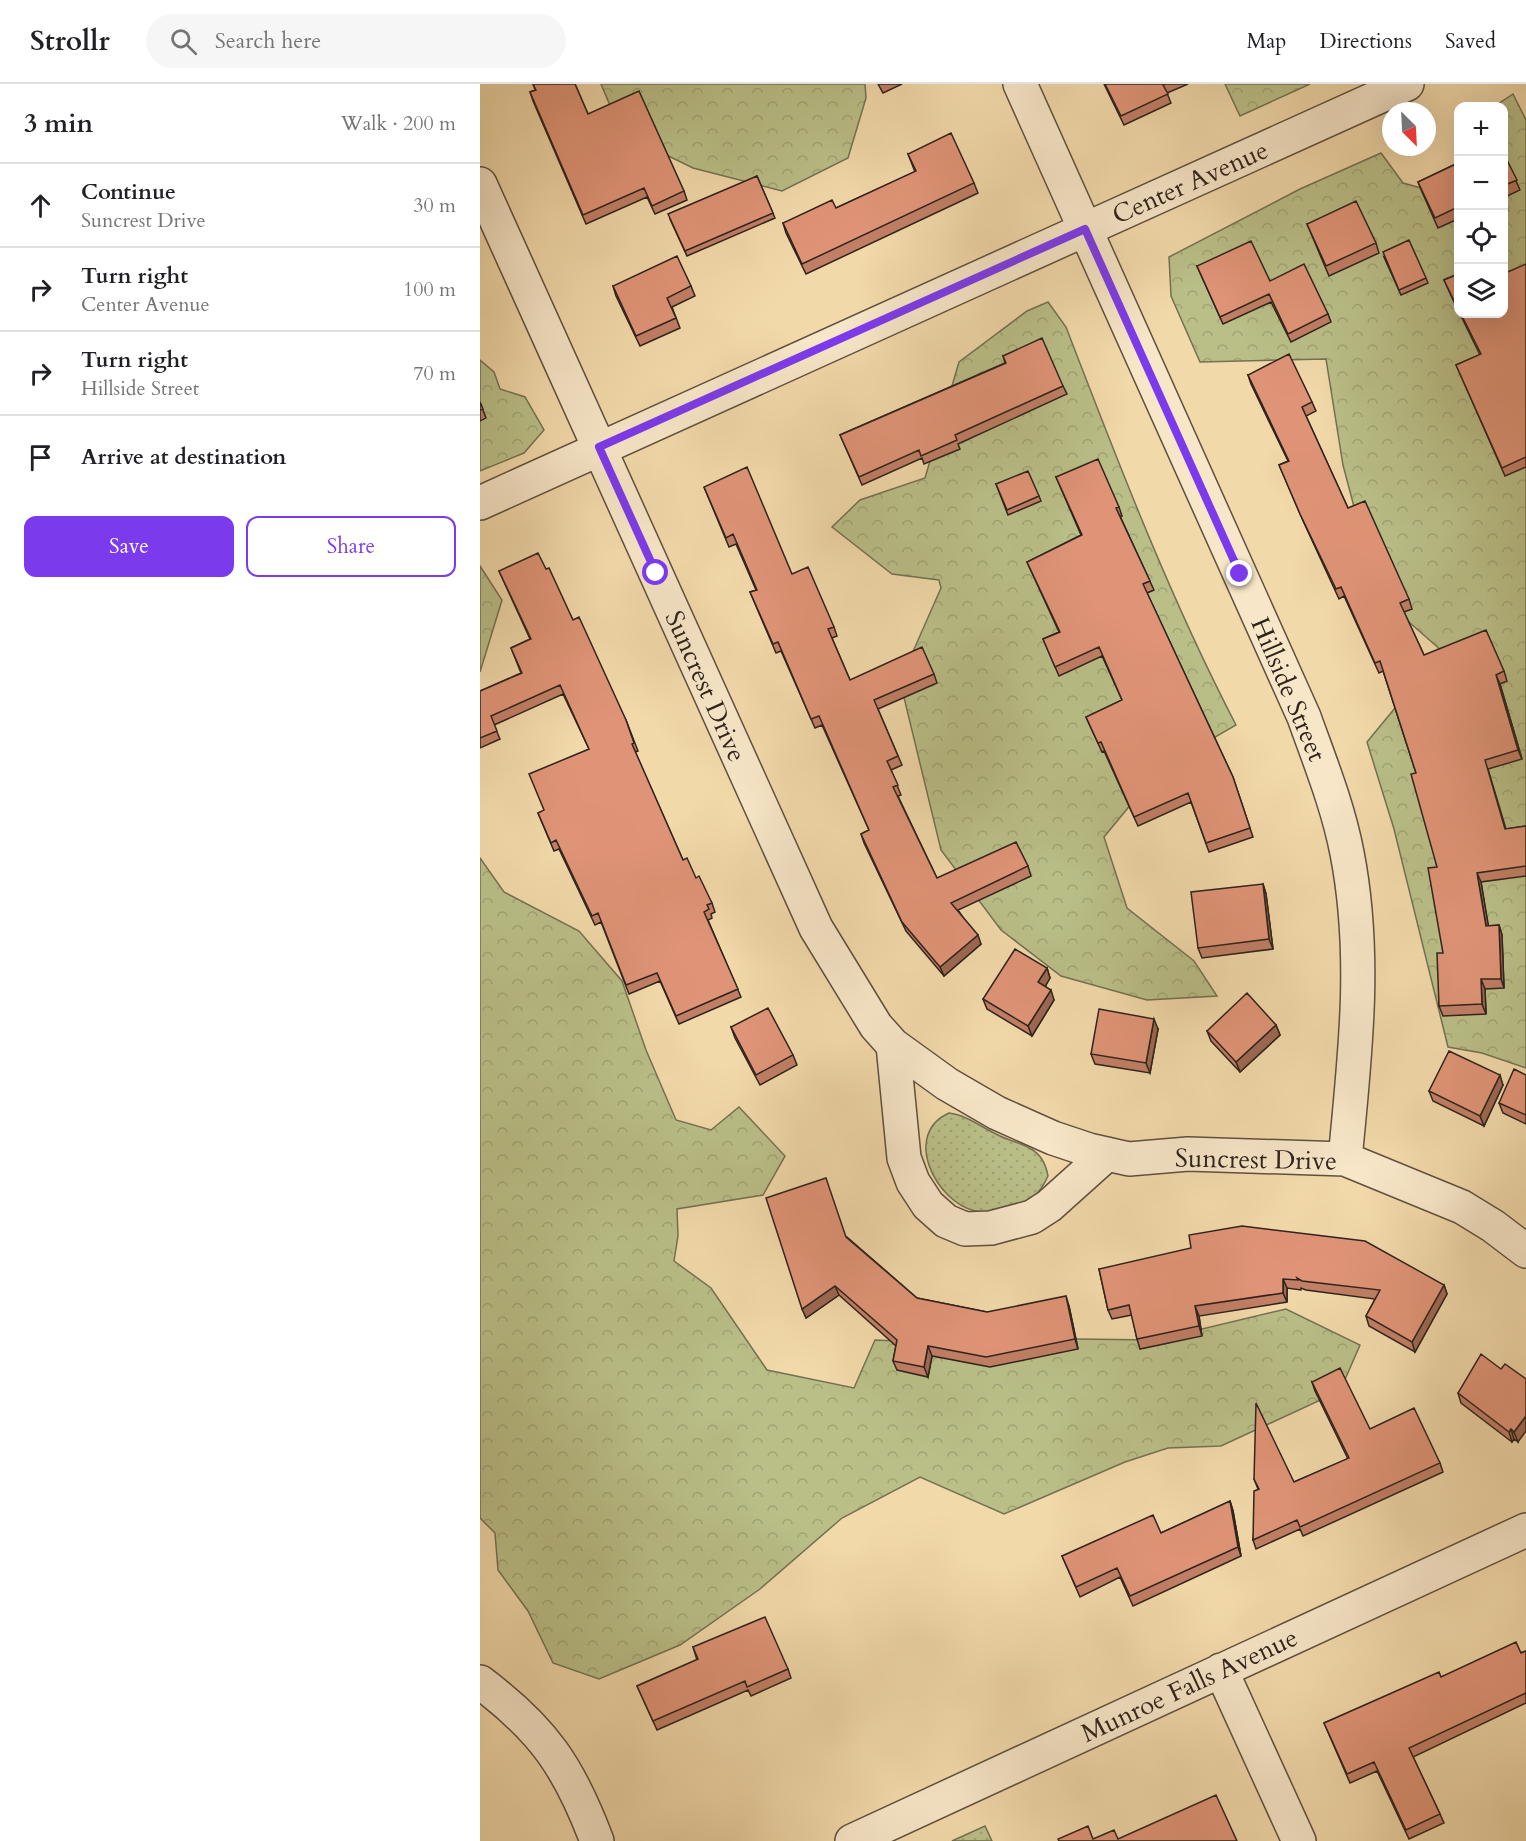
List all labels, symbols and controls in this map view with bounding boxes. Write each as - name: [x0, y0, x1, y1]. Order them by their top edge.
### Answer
- search box: [146, 14, 566, 68]
- text: Strollr: [30, 22, 110, 60]
- icon: search: [167, 25, 200, 58]
- text: Search here: [215, 26, 321, 56]
- text: Map: [1246, 27, 1286, 56]
- text: Directions: [1319, 27, 1412, 56]
- text: Saved: [1445, 27, 1496, 56]
- north arrow: [1382, 102, 1436, 156]
- map controls: [1454, 102, 1508, 318]
- button: +: [1454, 102, 1508, 156]
- text: 3 min: [24, 106, 93, 141]
- text: Walk · 200 m: [341, 110, 456, 137]
- street label: Center Avenue: [1107, 132, 1274, 232]
- button: −: [1454, 156, 1508, 210]
- text: Continue: [81, 177, 176, 207]
- icon: ahead: [24, 189, 57, 222]
- text: 30 m: [413, 192, 456, 219]
- text: Suncrest Drive: [81, 207, 206, 234]
- button: locate: [1454, 210, 1508, 264]
- text: Turn right: [81, 261, 188, 291]
- button: layers: [1454, 264, 1508, 318]
- icon: right: [24, 273, 57, 306]
- text: 100 m: [403, 276, 456, 303]
- text: Center Avenue: [81, 291, 210, 318]
- text: Turn right: [81, 345, 188, 375]
- icon: right: [24, 357, 57, 390]
- text: 70 m: [413, 360, 456, 387]
- text: Hillside Street: [81, 375, 199, 402]
- icon: arrive: [24, 441, 57, 474]
- text: Arrive at destination: [81, 442, 286, 472]
- button: Save: [24, 516, 234, 577]
- button: Share: [246, 516, 456, 577]
- route start: [642, 559, 668, 585]
- route end: [1226, 560, 1252, 586]
- street label: Suncrest Drive: [657, 605, 754, 767]
- street label: Hillside Street: [1242, 612, 1335, 767]
- street label: Suncrest Drive: [1175, 1141, 1337, 1178]
- street label: Munroe Falls Avenue: [1075, 1620, 1303, 1751]

